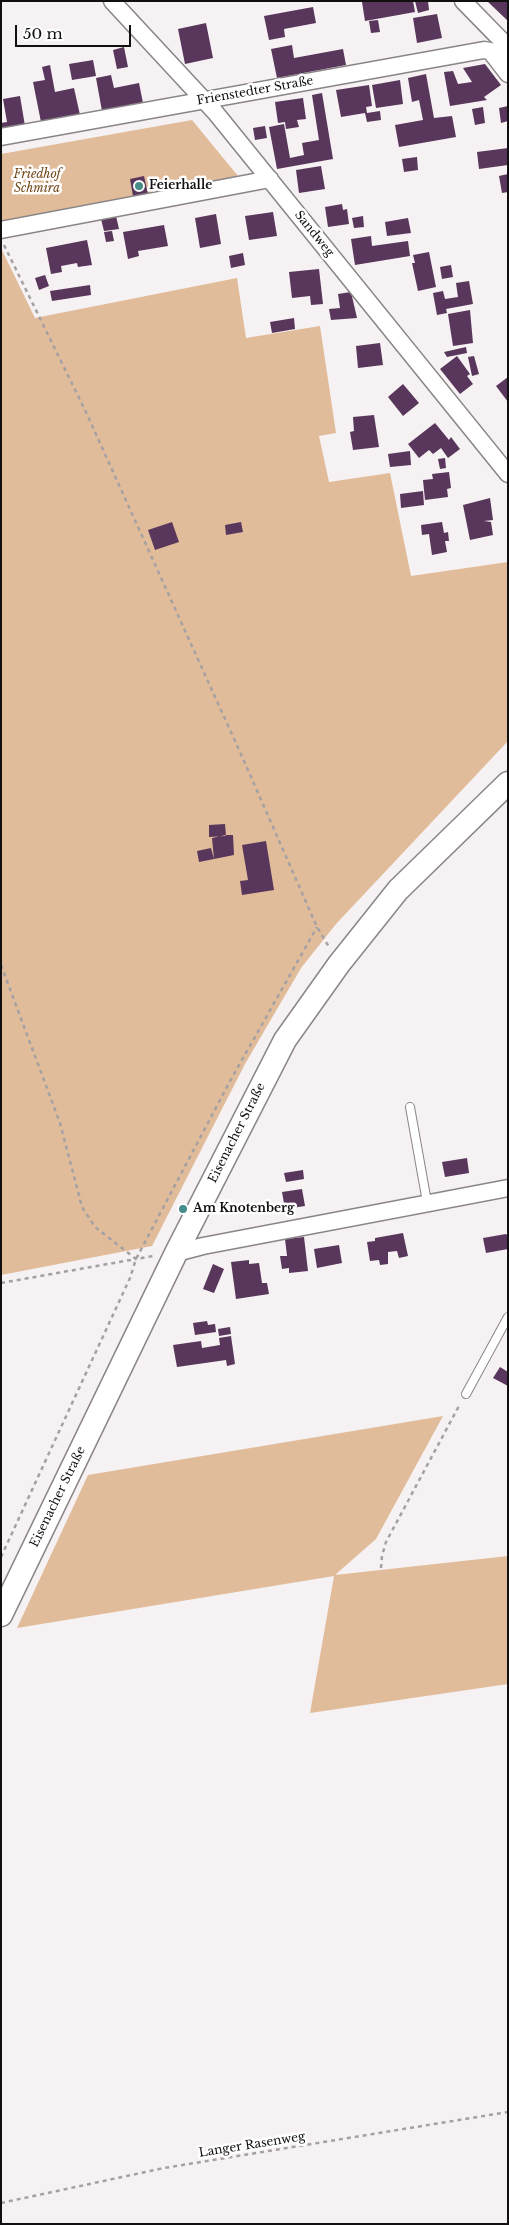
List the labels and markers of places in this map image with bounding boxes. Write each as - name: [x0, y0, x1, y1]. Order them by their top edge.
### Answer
- place label: Feierhalle: [149, 179, 212, 193]
- marker: Feierhalle: [133, 180, 145, 192]
- place label: Am Knotenberg: [193, 1202, 294, 1216]
- marker: Am Knotenberg: [177, 1203, 189, 1215]

